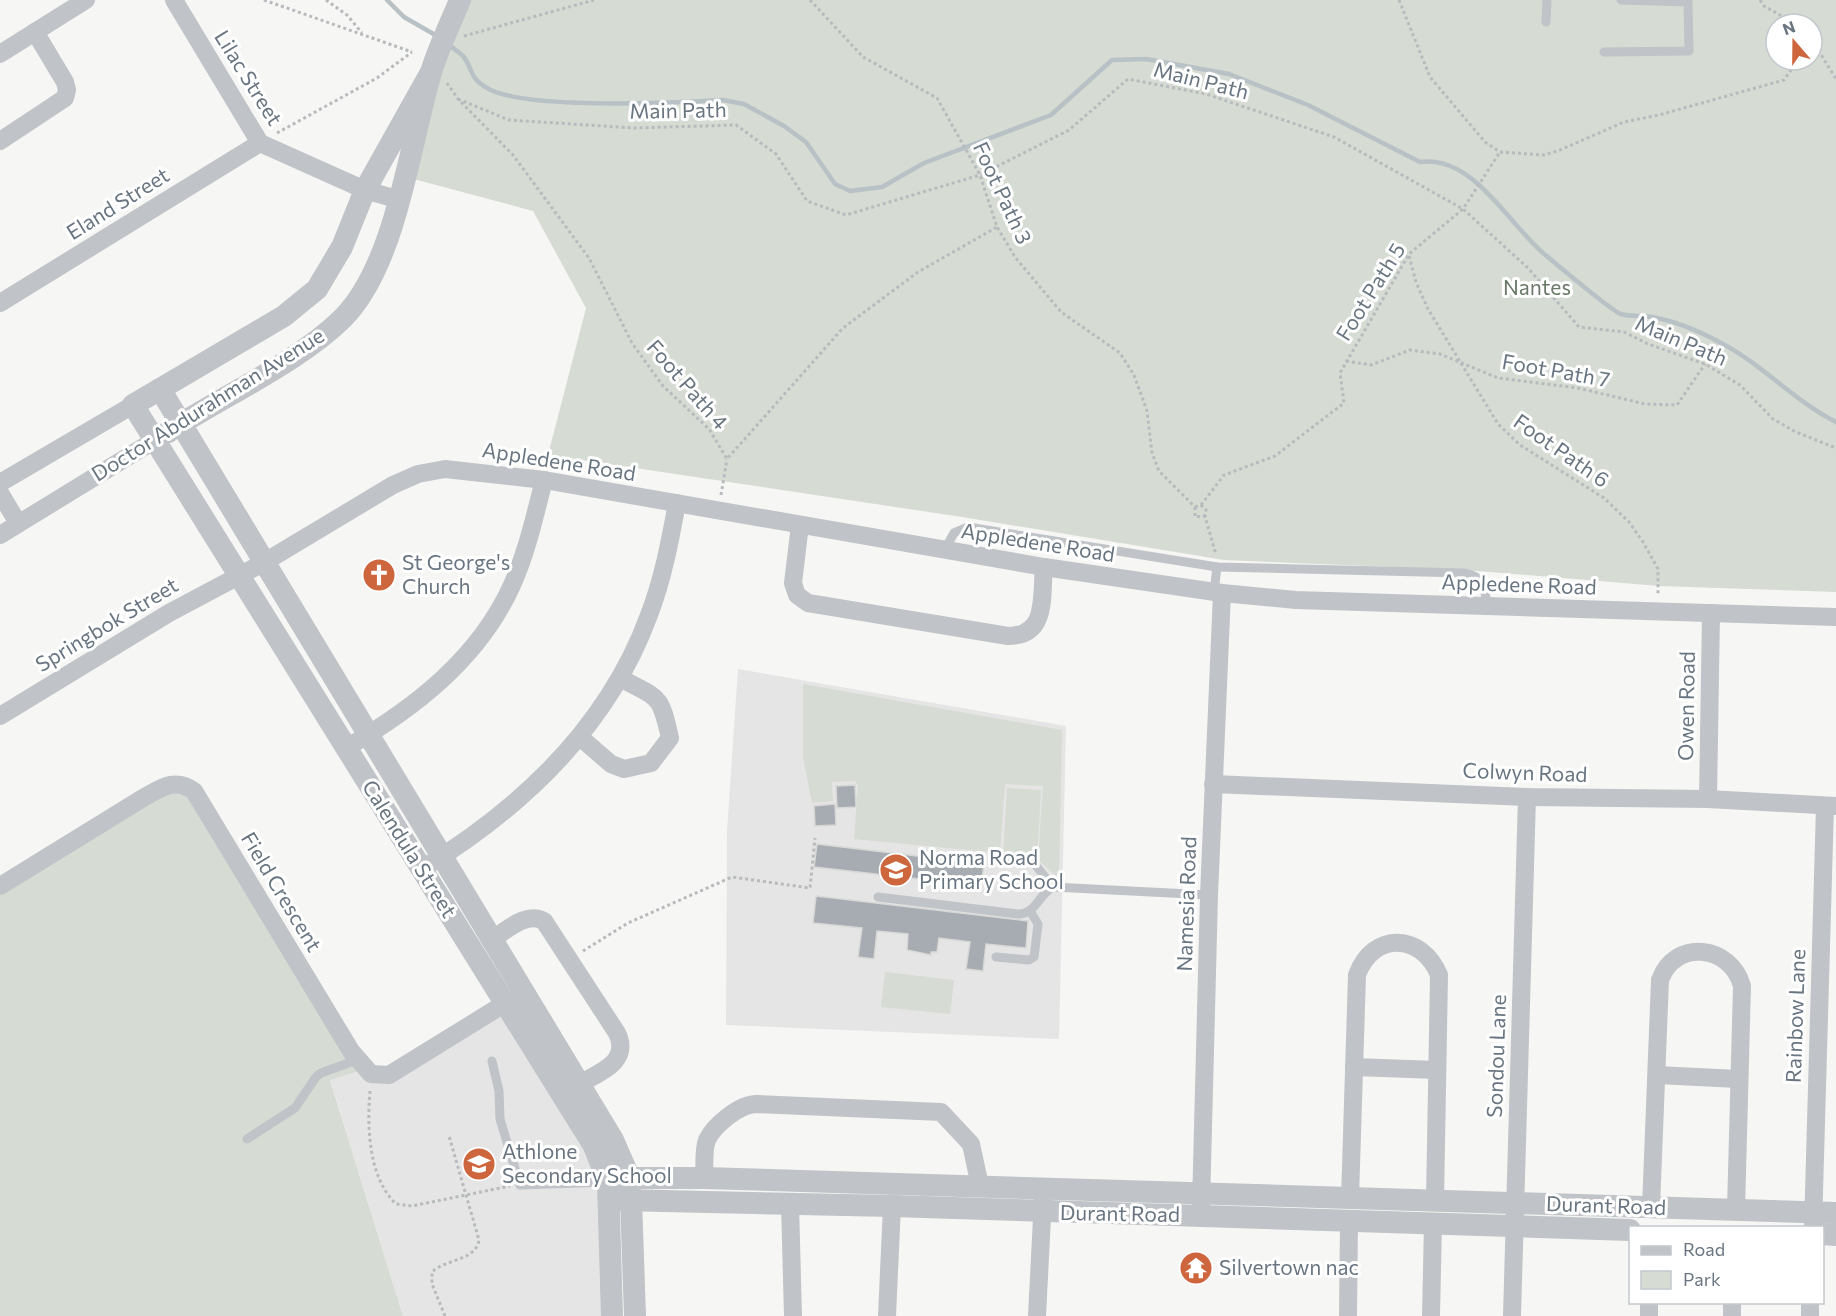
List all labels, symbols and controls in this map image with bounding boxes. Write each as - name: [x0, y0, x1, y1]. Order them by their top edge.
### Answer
- north arrow: [1764, 12, 1824, 72]
- text: N: [1780, 16, 1798, 38]
- street label: Lilac Street: [210, 25, 288, 129]
- street label: Main Path: [1151, 56, 1252, 103]
- street label: Main Path: [629, 96, 727, 123]
- street label: Foot Path 3: [969, 137, 1038, 247]
- street label: Eland Street: [61, 161, 173, 244]
- street label: Foot Path 5: [1330, 238, 1409, 344]
- park label: Nantes: [1503, 274, 1571, 299]
- street label: Main Path: [1632, 309, 1731, 370]
- street label: Doctor Abdurahman Avenue: [86, 322, 328, 486]
- street label: Foot Path 4: [642, 334, 734, 434]
- street label: Foot Path 7: [1500, 348, 1612, 391]
- street label: Foot Path 6: [1509, 408, 1614, 492]
- street label: Appledene Road: [481, 436, 638, 485]
- street label: Appledene Road: [960, 517, 1117, 566]
- place label: St George's Church: [402, 549, 510, 598]
- church icon: St George's Church: [361, 557, 397, 593]
- street label: Appledene Road: [1441, 568, 1597, 599]
- street label: Springbok Street: [30, 571, 182, 676]
- street label: Owen Road: [1672, 651, 1699, 761]
- street label: Colwyn Road: [1462, 757, 1588, 786]
- street label: Calendula Street: [358, 775, 463, 922]
- street label: Field Crescent: [237, 827, 328, 956]
- street label: Namesia Road: [1171, 836, 1200, 972]
- place label: Norma Road Primary School: [919, 844, 1064, 893]
- school or university icon: Norma Road Primary School: [878, 852, 914, 888]
- street label: Rainbow Lane: [1780, 949, 1809, 1083]
- street label: Sondou Lane: [1481, 994, 1510, 1118]
- place label: Athlone Secondary School: [502, 1138, 672, 1187]
- school or university icon: Athlone Secondary School: [461, 1146, 497, 1182]
- street label: Durant Road: [1546, 1190, 1666, 1219]
- street label: Durant Road: [1060, 1199, 1180, 1226]
- legend: [1629, 1226, 1824, 1304]
- text: Road: [1683, 1238, 1725, 1260]
- temple icon: Silvertown nac: [1178, 1250, 1214, 1286]
- place label: Silvertown nac: [1219, 1254, 1359, 1279]
- text: Park: [1683, 1268, 1721, 1290]

